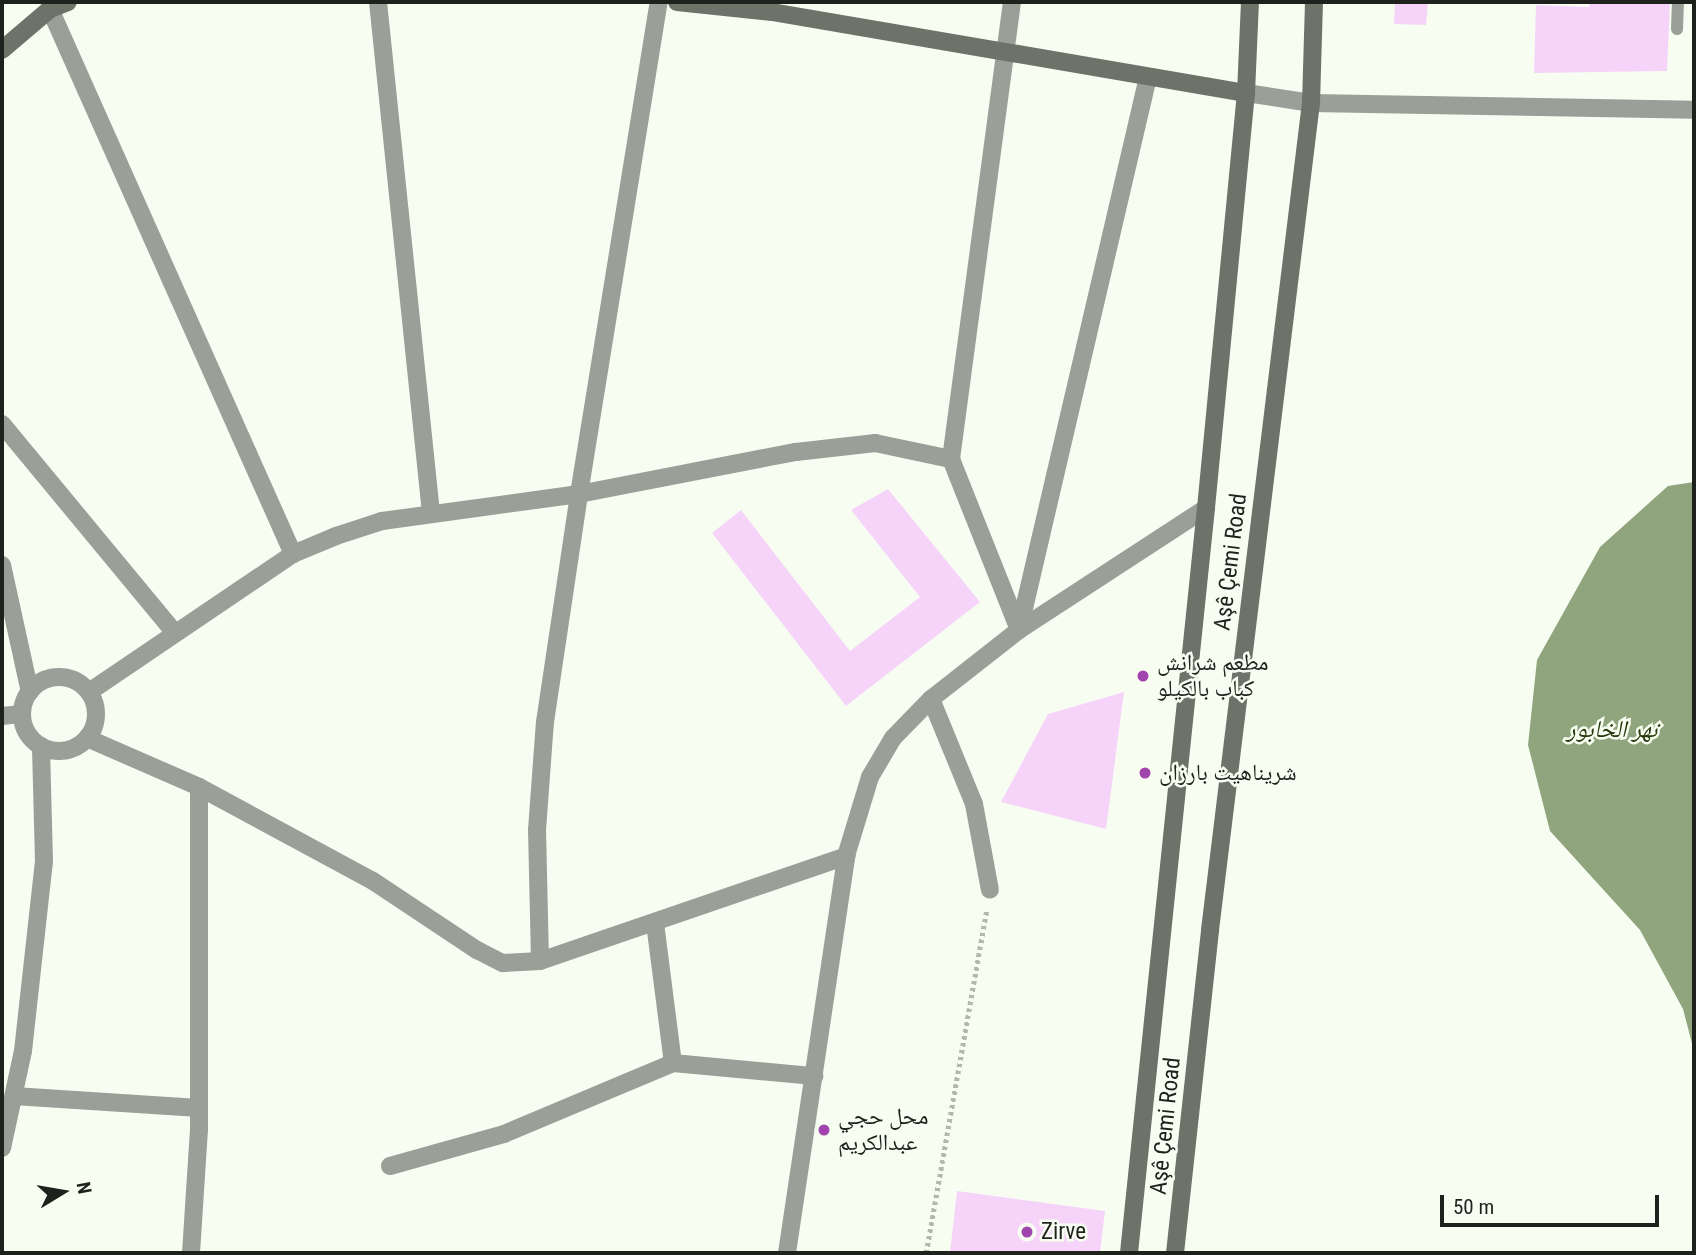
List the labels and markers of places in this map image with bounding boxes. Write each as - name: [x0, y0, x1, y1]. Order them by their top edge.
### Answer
- place label: مطعم شرانش كباب بالكيلو: [1157, 649, 1269, 703]
- marker: مطعم شرانش كباب بالكيلو: [1135, 668, 1151, 684]
- place label: شريناهيت بارزان: [1159, 759, 1297, 787]
- marker: شريناهيت بارزان: [1137, 765, 1153, 781]
- place label: محل حجي عبدالكريم: [838, 1103, 928, 1157]
- marker: محل حجي عبدالكريم: [816, 1122, 832, 1138]
- place label: Zirve: [1041, 1218, 1086, 1246]
- marker: Zirve: [1019, 1224, 1035, 1240]

